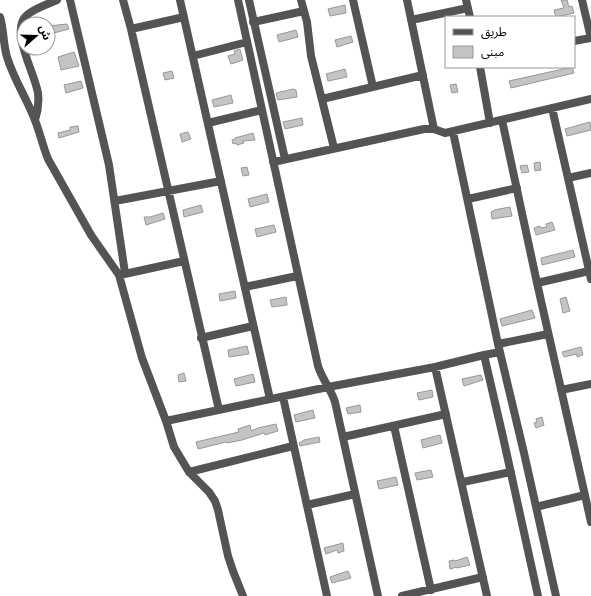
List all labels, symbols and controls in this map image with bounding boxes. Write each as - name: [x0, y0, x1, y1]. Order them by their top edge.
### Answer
- north arrow: [16, 16, 56, 56]
- legend: [445, 16, 575, 68]
- text: ش: [36, 23, 54, 42]
- text: طريق: [481, 25, 507, 40]
- text: مبنى: [481, 45, 504, 59]

